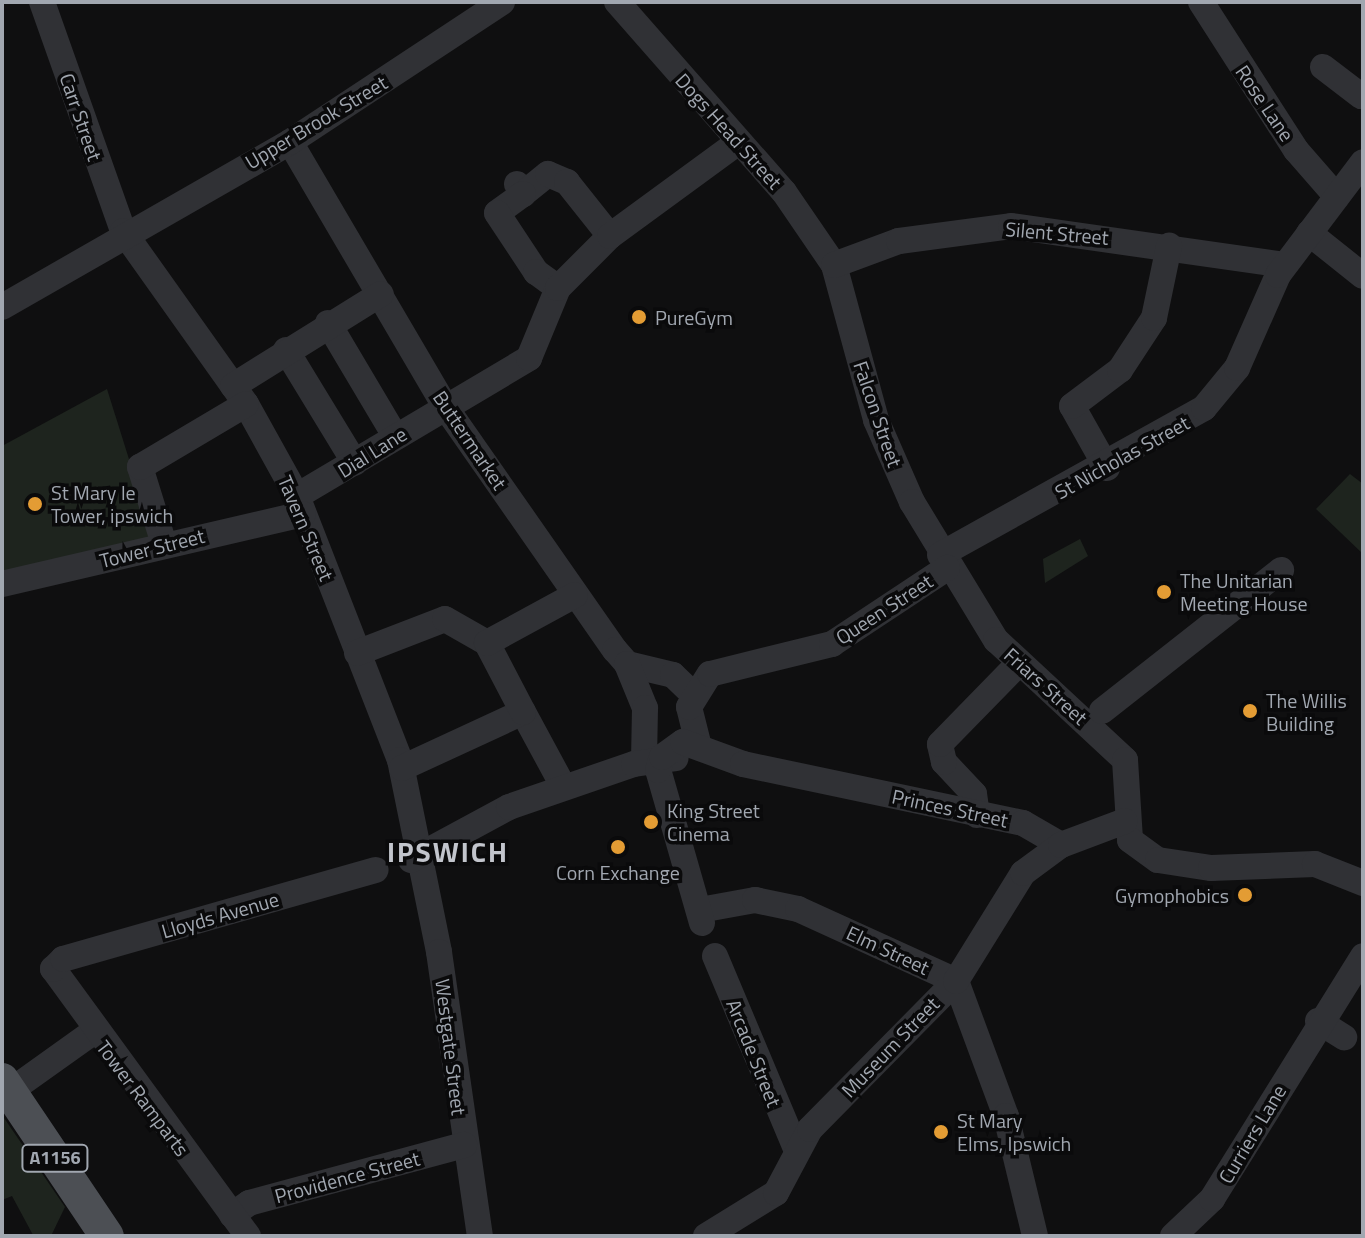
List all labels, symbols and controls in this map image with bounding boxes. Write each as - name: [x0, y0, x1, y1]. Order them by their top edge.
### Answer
- street label: Rose Lane: [1231, 60, 1299, 146]
- street label: Dogs Head Street: [671, 68, 787, 194]
- street label: Carr Street: [55, 70, 107, 164]
- street label: Upper Brook Street: [241, 70, 391, 174]
- street label: Silent Street: [1004, 217, 1110, 249]
- place label: PureGym: [655, 305, 733, 329]
- marker: PureGym: [630, 308, 648, 326]
- street label: Falcon Street: [849, 358, 907, 470]
- street label: Buttermarket: [428, 386, 512, 494]
- street label: St Nicholas Street: [1051, 410, 1193, 504]
- street label: Dial Lane: [333, 421, 411, 483]
- street label: Tavern Street: [273, 472, 339, 584]
- place label: St Mary le Tower, ipswich: [51, 480, 173, 527]
- marker: St Mary le Tower, ipswich: [26, 495, 44, 513]
- street label: Tower Street: [97, 523, 207, 573]
- place label: The Unitarian Meeting House: [1180, 568, 1308, 615]
- street label: Queen Street: [831, 569, 937, 649]
- marker: The Unitarian Meeting House: [1155, 583, 1173, 601]
- street label: Friars Street: [999, 642, 1093, 730]
- place label: The Willis Building: [1266, 688, 1347, 735]
- marker: The Willis Building: [1241, 702, 1259, 720]
- street label: Princes Street: [890, 784, 1010, 832]
- place label: King Street Cinema: [667, 798, 760, 845]
- marker: King Street Cinema: [642, 813, 660, 831]
- district label: IPSWICH: [387, 835, 509, 869]
- marker: Corn Exchange: [609, 838, 627, 856]
- place label: Corn Exchange: [556, 860, 680, 884]
- place label: Gymophobics: [1115, 883, 1229, 907]
- marker: Gymophobics: [1236, 886, 1254, 904]
- street label: Lloyds Avenue: [159, 887, 281, 943]
- street label: Elm Street: [843, 920, 933, 980]
- street label: Westgate Street: [431, 977, 471, 1117]
- street label: Museum Street: [836, 992, 944, 1102]
- street label: Arcade Street: [722, 996, 786, 1110]
- street label: Tower Ramparts: [92, 1035, 194, 1161]
- street label: Curriers Lane: [1213, 1080, 1291, 1188]
- place label: St Mary Elms, Ipswich: [957, 1108, 1071, 1155]
- marker: St Mary Elms, Ipswich: [932, 1123, 950, 1141]
- road number: A1156: [21, 1144, 89, 1172]
- street label: Providence Street: [272, 1146, 422, 1208]

